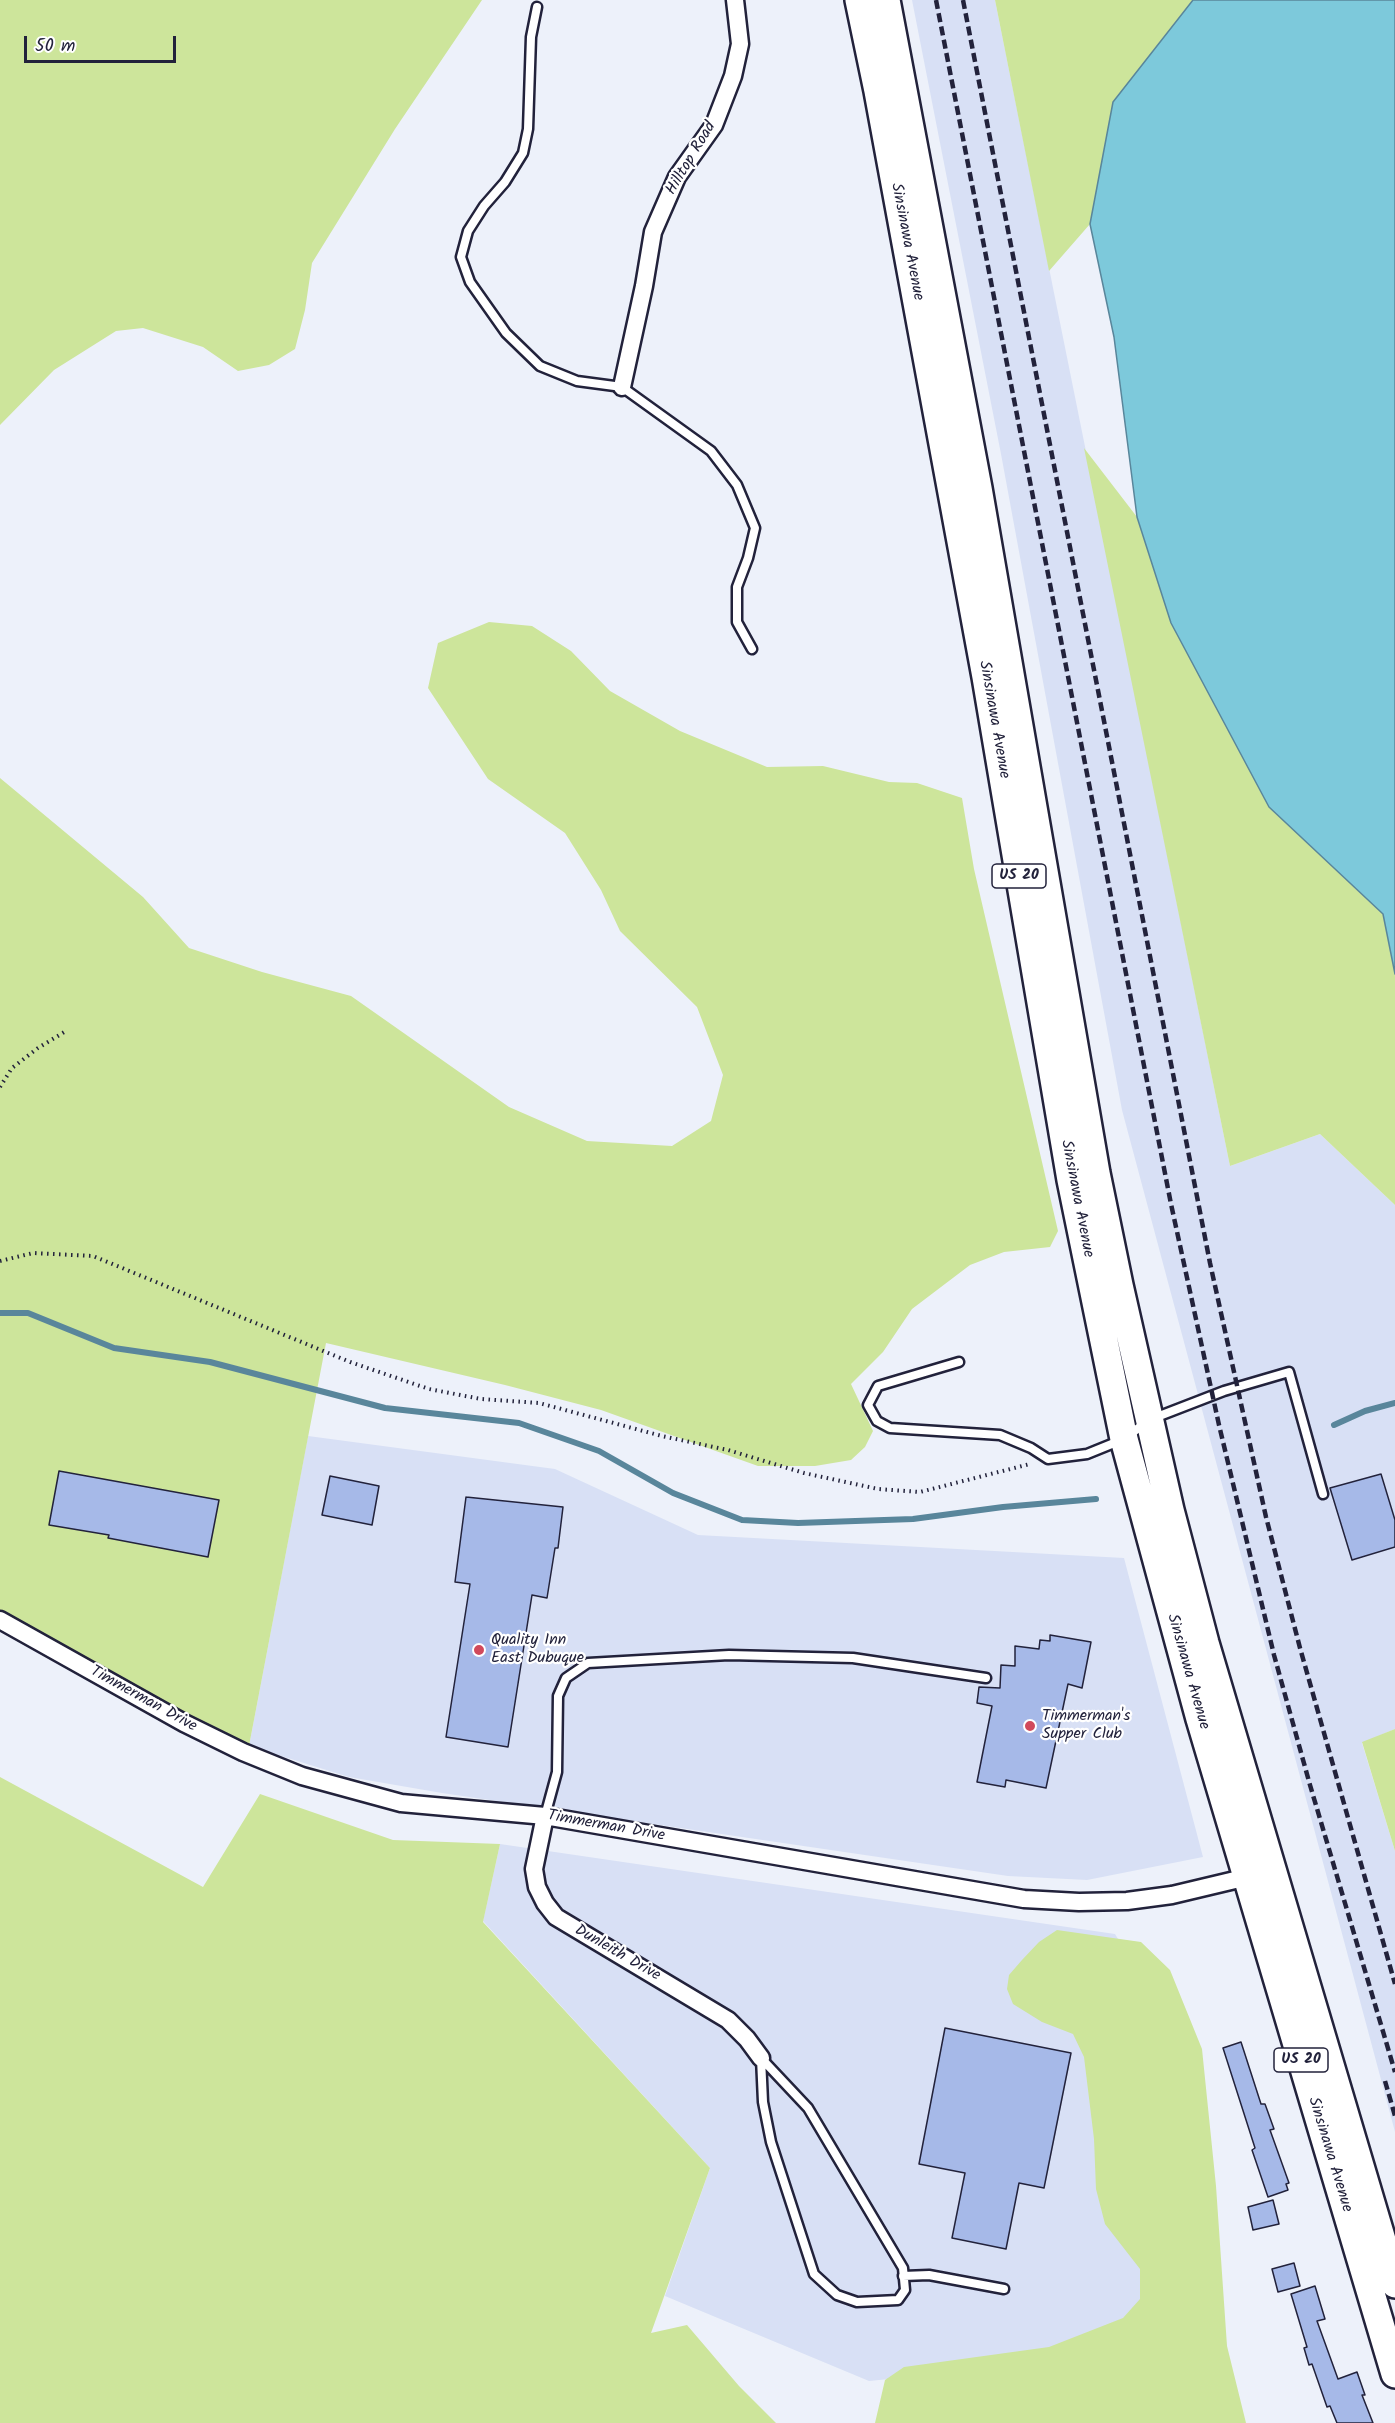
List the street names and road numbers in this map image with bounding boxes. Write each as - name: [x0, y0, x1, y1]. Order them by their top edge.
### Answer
- street label: Hilltop Road: [663, 119, 721, 199]
- street label: Sinsinawa Avenue: [885, 182, 927, 302]
- street label: Sinsinawa Avenue: [973, 660, 1013, 780]
- road number: US 20: [992, 864, 1046, 888]
- street label: Sinsinawa Avenue: [1055, 1139, 1097, 1259]
- street label: Sinsinawa Avenue: [1161, 1612, 1213, 1732]
- street label: Timmerman Drive: [86, 1663, 200, 1737]
- street label: Timmerman Drive: [546, 1807, 666, 1847]
- street label: Dunleith Drive: [571, 1922, 663, 1986]
- road number: US 20: [1274, 2048, 1328, 2072]
- street label: Sinsinawa Avenue: [1302, 2095, 1356, 2215]

